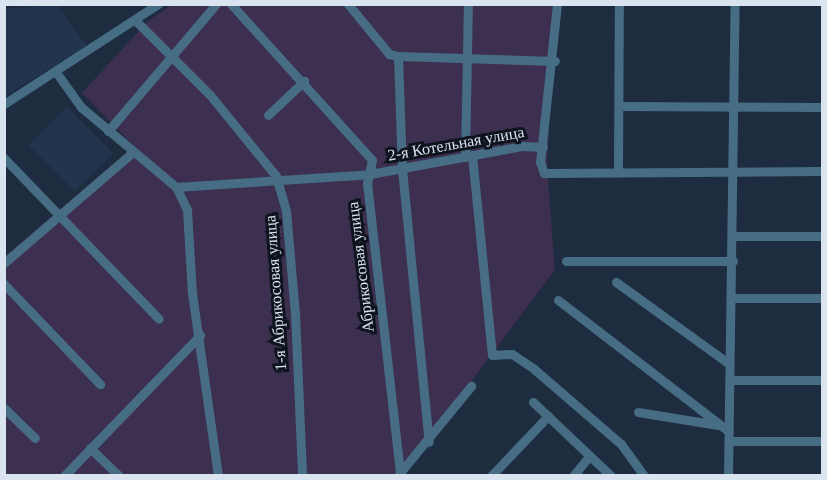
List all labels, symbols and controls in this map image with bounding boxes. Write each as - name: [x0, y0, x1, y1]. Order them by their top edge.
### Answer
- street label: 2-я Котельная улица: [386, 123, 526, 165]
- street label: Абрикосовая улица: [343, 201, 379, 333]
- street label: 1-я Абрикосовая улица: [261, 215, 291, 371]

